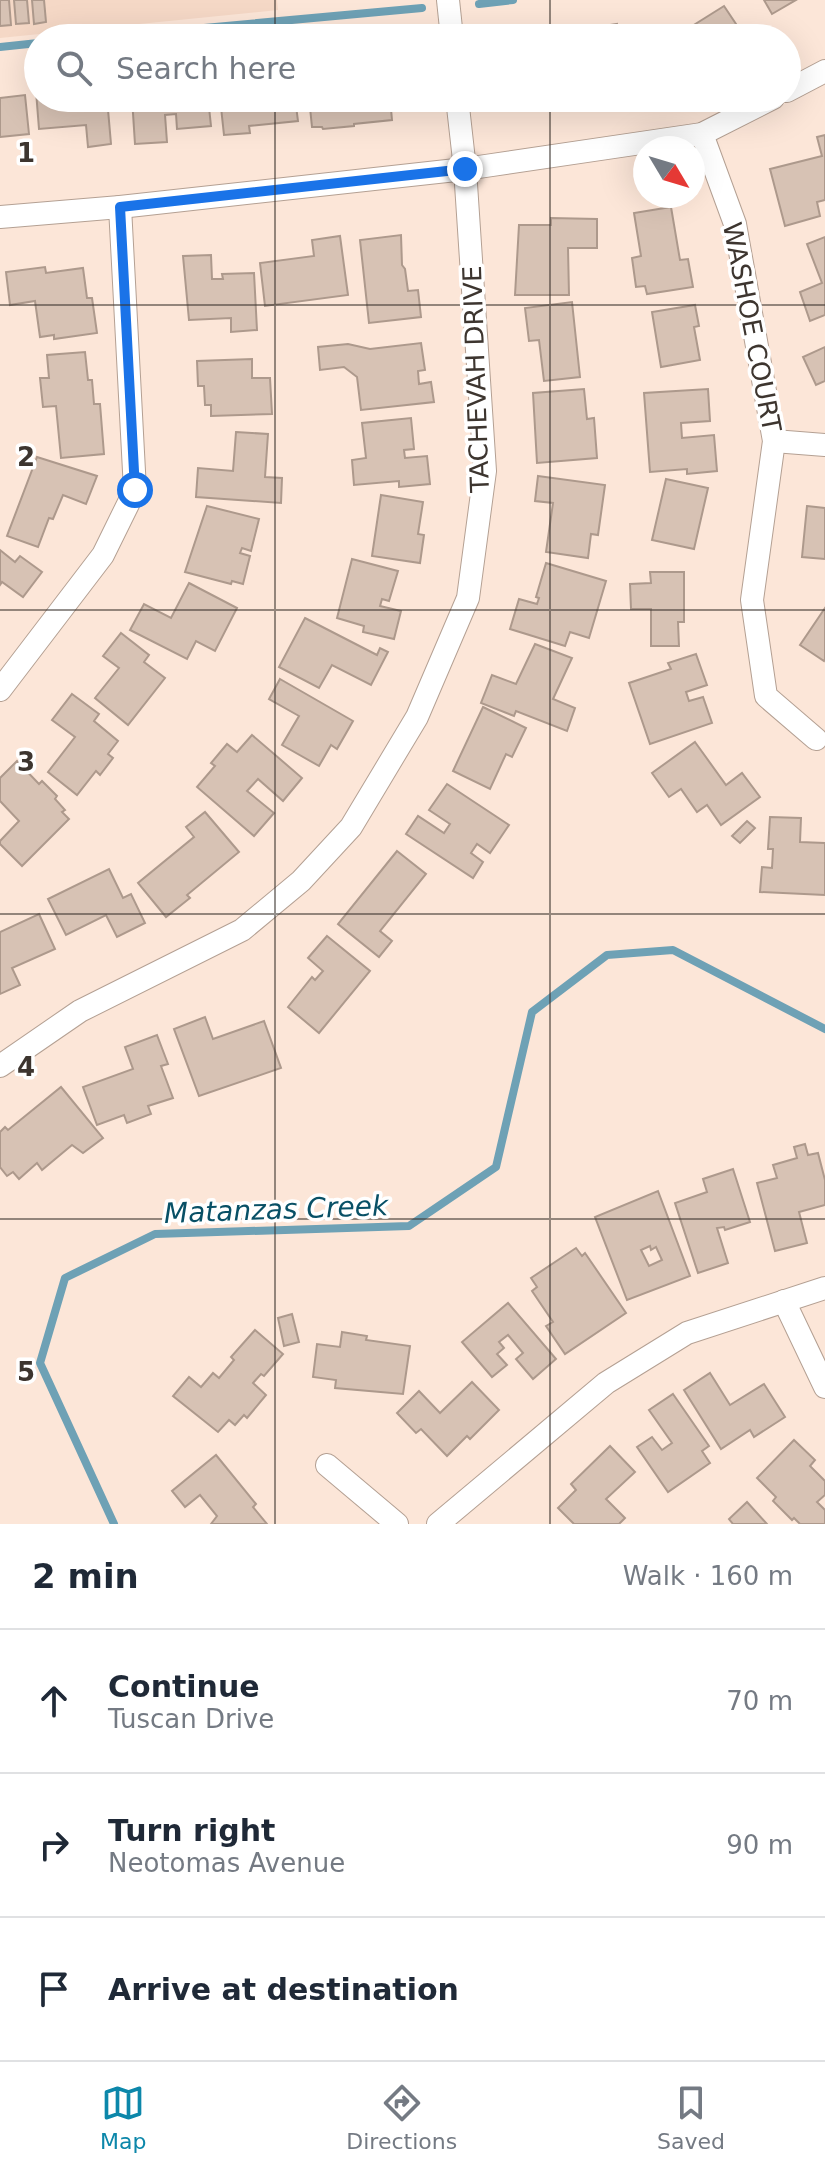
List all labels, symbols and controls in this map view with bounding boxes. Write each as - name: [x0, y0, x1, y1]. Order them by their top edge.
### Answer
- search box: [24, 24, 801, 112]
- icon: search: [52, 46, 96, 90]
- text: Search here: [116, 51, 296, 86]
- north arrow: [633, 136, 705, 208]
- text: 1: [17, 138, 35, 168]
- route end: [447, 151, 483, 187]
- street label: WASHOE COURT: [717, 220, 787, 435]
- street label: TACHEVAH DRIVE: [457, 265, 495, 494]
- text: 2: [17, 442, 35, 472]
- route start: [117, 472, 153, 508]
- text: 3: [17, 747, 35, 777]
- text: 4: [17, 1052, 35, 1082]
- water label: Matanzas Creek: [163, 1189, 390, 1230]
- text: 5: [17, 1357, 35, 1387]
- text: 2 min: [32, 1556, 139, 1596]
- text: Walk · 160 m: [623, 1561, 793, 1591]
- text: Continue: [108, 1669, 260, 1704]
- icon: ahead: [32, 1679, 76, 1723]
- text: 70 m: [726, 1686, 793, 1716]
- text: Tuscan Drive: [108, 1704, 274, 1734]
- text: Turn right: [108, 1813, 275, 1848]
- icon: right: [32, 1823, 76, 1867]
- text: 90 m: [726, 1830, 793, 1860]
- text: Neotomas Avenue: [108, 1848, 345, 1878]
- icon: arrive: [32, 1967, 76, 2011]
- text: Arrive at destination: [108, 1972, 459, 2007]
- tab: Map: [100, 2081, 146, 2154]
- tab: Directions: [346, 2081, 457, 2154]
- tab: Saved: [657, 2081, 725, 2154]

